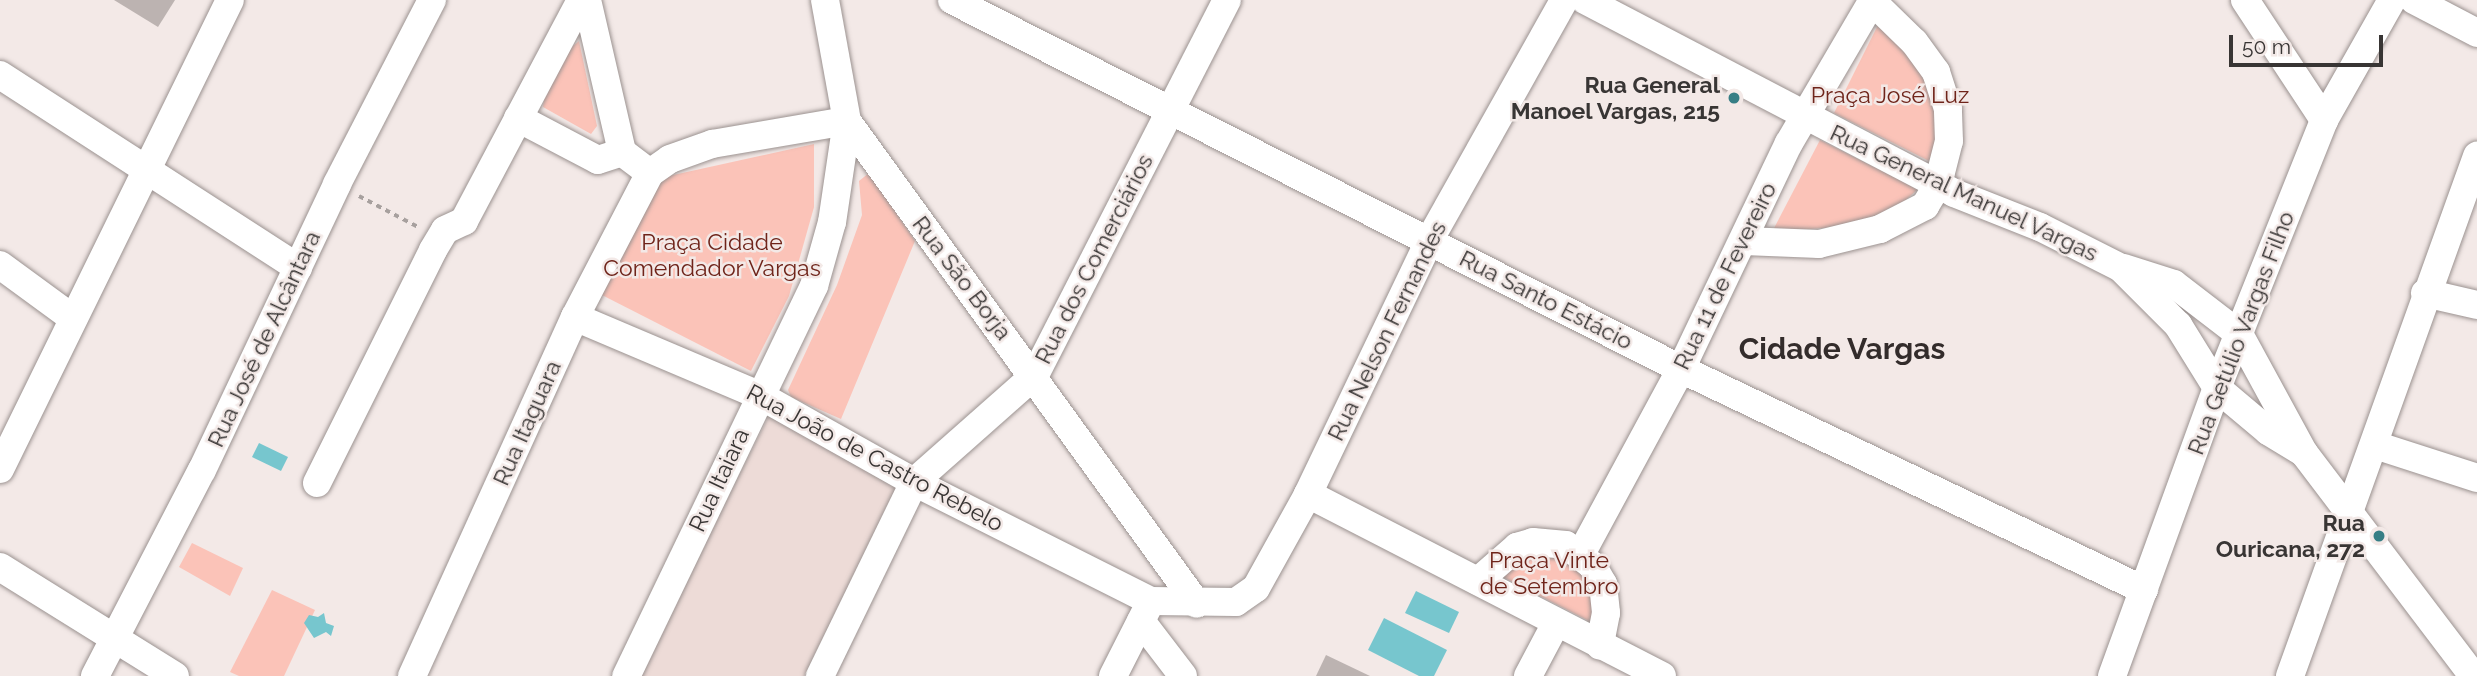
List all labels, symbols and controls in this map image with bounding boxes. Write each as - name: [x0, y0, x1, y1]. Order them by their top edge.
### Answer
- scale bar: [2232, 21, 2386, 65]
- text: 50 m: [2242, 34, 2291, 59]
- place label: Rua General Manoel Vargas, 215: [1509, 71, 1720, 125]
- park label: Praça José Luz: [1810, 81, 1970, 109]
- marker: Rua General Manoel Vargas, 215: [1726, 90, 1742, 106]
- street label: Rua General Manuel Vargas: [1825, 118, 2103, 268]
- street label: Rua dos Comerciários: [1029, 149, 1159, 369]
- street label: Rua 11 de Fevereiro: [1668, 178, 1782, 374]
- street label: Rua Getúlio Vargas Filho: [2182, 207, 2300, 459]
- street label: Rua São Borja: [907, 211, 1017, 345]
- street label: Rua Nelson Fernandes: [1322, 217, 1452, 445]
- street label: Rua José de Alcântara: [201, 226, 327, 452]
- park label: Praça Cidade Comendador Vargas: [603, 228, 821, 282]
- street label: Rua Santo Estácio: [1455, 244, 1637, 356]
- district label: Cidade Vargas: [1738, 331, 1946, 367]
- street label: Rua Itaguara: [487, 356, 567, 490]
- street label: Rua João de Castro Rebelo: [742, 378, 1008, 538]
- street label: Rua Itaiara: [683, 424, 755, 536]
- place label: Rua Ouricana, 272: [2216, 509, 2365, 563]
- marker: Rua Ouricana, 272: [2371, 528, 2387, 544]
- park label: Praça Vinte de Setembro: [1480, 546, 1618, 600]

